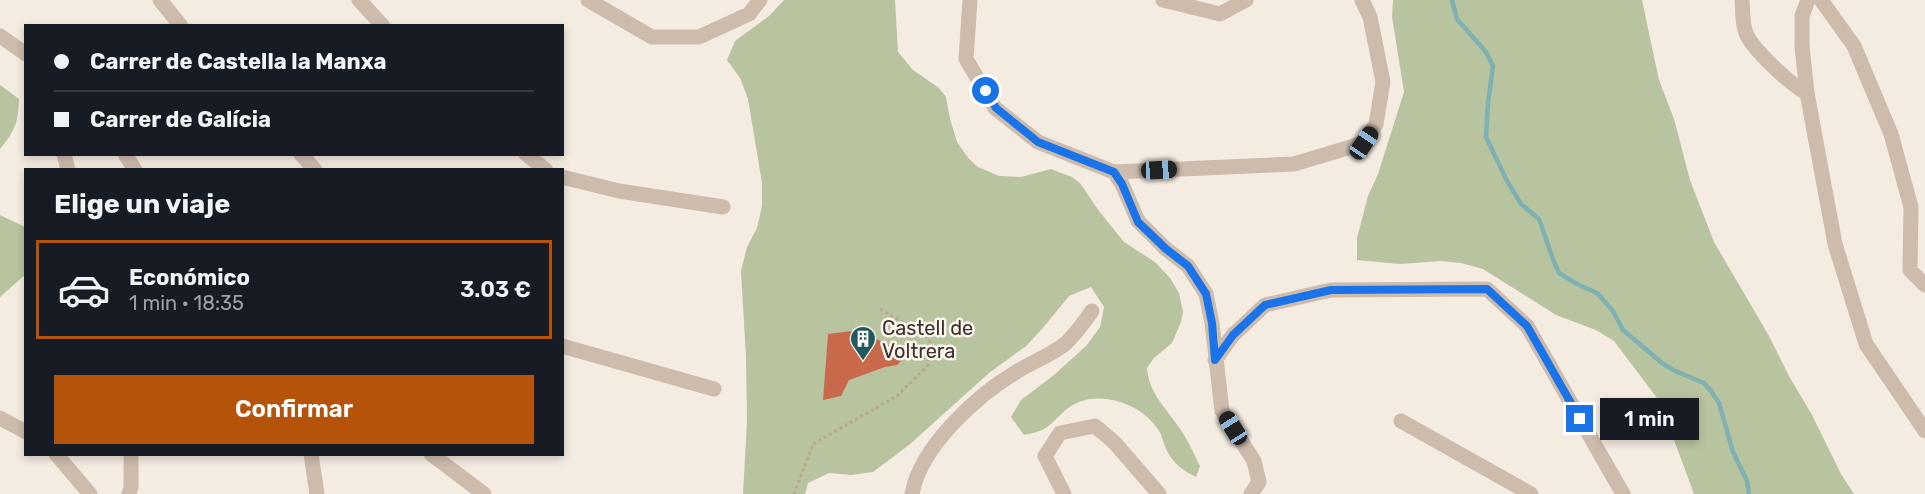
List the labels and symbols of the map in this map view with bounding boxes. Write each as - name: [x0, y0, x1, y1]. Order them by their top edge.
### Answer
- route start: [972, 77, 999, 104]
- car: [1346, 123, 1382, 163]
- car: [1141, 160, 1177, 180]
- place label: Castell de Voltrera: [882, 316, 973, 363]
- building icon: Castell de Voltrera: [848, 324, 878, 362]
- callout: 1 min: [1601, 398, 1700, 440]
- route end: [1566, 405, 1593, 432]
- car: [1216, 408, 1250, 448]

